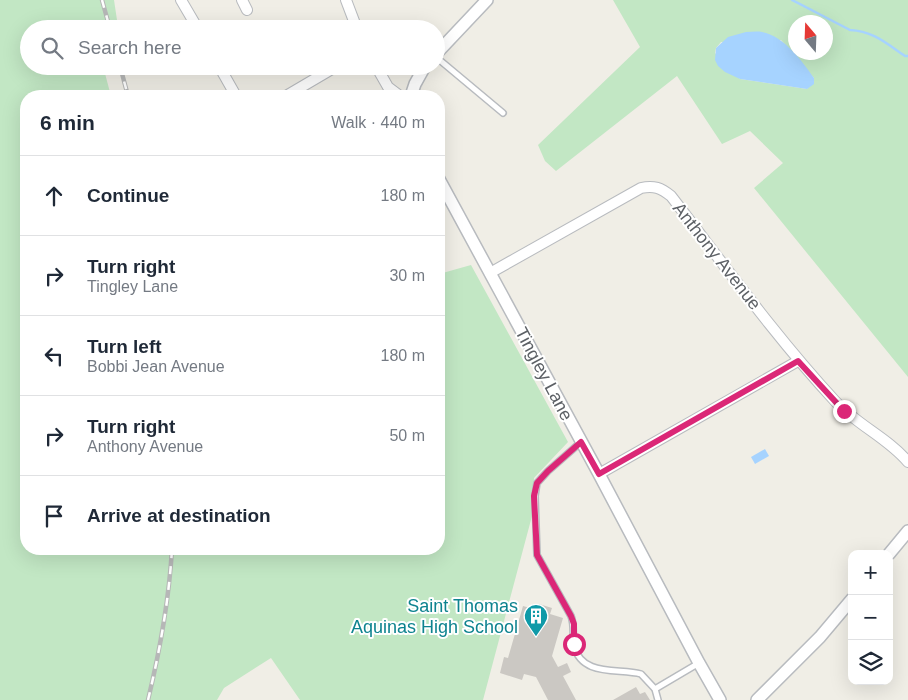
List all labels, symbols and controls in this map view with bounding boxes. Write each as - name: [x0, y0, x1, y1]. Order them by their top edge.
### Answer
- north arrow: [788, 15, 833, 60]
- search box: [20, 20, 445, 75]
- icon: search: [38, 34, 66, 62]
- text: Search here: [78, 37, 182, 58]
- text: 6 min: [40, 111, 95, 134]
- text: Walk · 440 m: [331, 114, 425, 131]
- icon: ahead: [40, 182, 68, 210]
- text: Continue: [87, 185, 169, 206]
- text: 180 m: [381, 187, 425, 204]
- street label: Anthony Avenue: [669, 198, 765, 314]
- text: Turn right: [87, 256, 175, 277]
- icon: right: [40, 262, 68, 290]
- text: 30 m: [389, 267, 425, 284]
- text: Tingley Lane: [87, 278, 178, 295]
- street label: Tingley Lane: [511, 324, 577, 424]
- text: Turn left: [87, 336, 162, 357]
- icon: left: [40, 342, 68, 370]
- text: 180 m: [381, 347, 425, 364]
- text: Bobbi Jean Avenue: [87, 358, 225, 375]
- route end: [833, 400, 856, 423]
- text: Turn right: [87, 416, 175, 437]
- icon: right: [40, 422, 68, 450]
- text: 50 m: [389, 427, 425, 444]
- text: Anthony Avenue: [87, 438, 203, 455]
- icon: arrive: [40, 502, 68, 530]
- text: Arrive at destination: [87, 505, 271, 526]
- map controls: [848, 550, 893, 685]
- button: +: [848, 550, 893, 595]
- button: −: [848, 595, 893, 640]
- place label: Saint Thomas Aquinas High School: [351, 596, 518, 637]
- building icon: Saint Thomas Aquinas High School: [523, 603, 549, 637]
- route start: [563, 633, 586, 656]
- button: layers: [848, 640, 893, 685]

